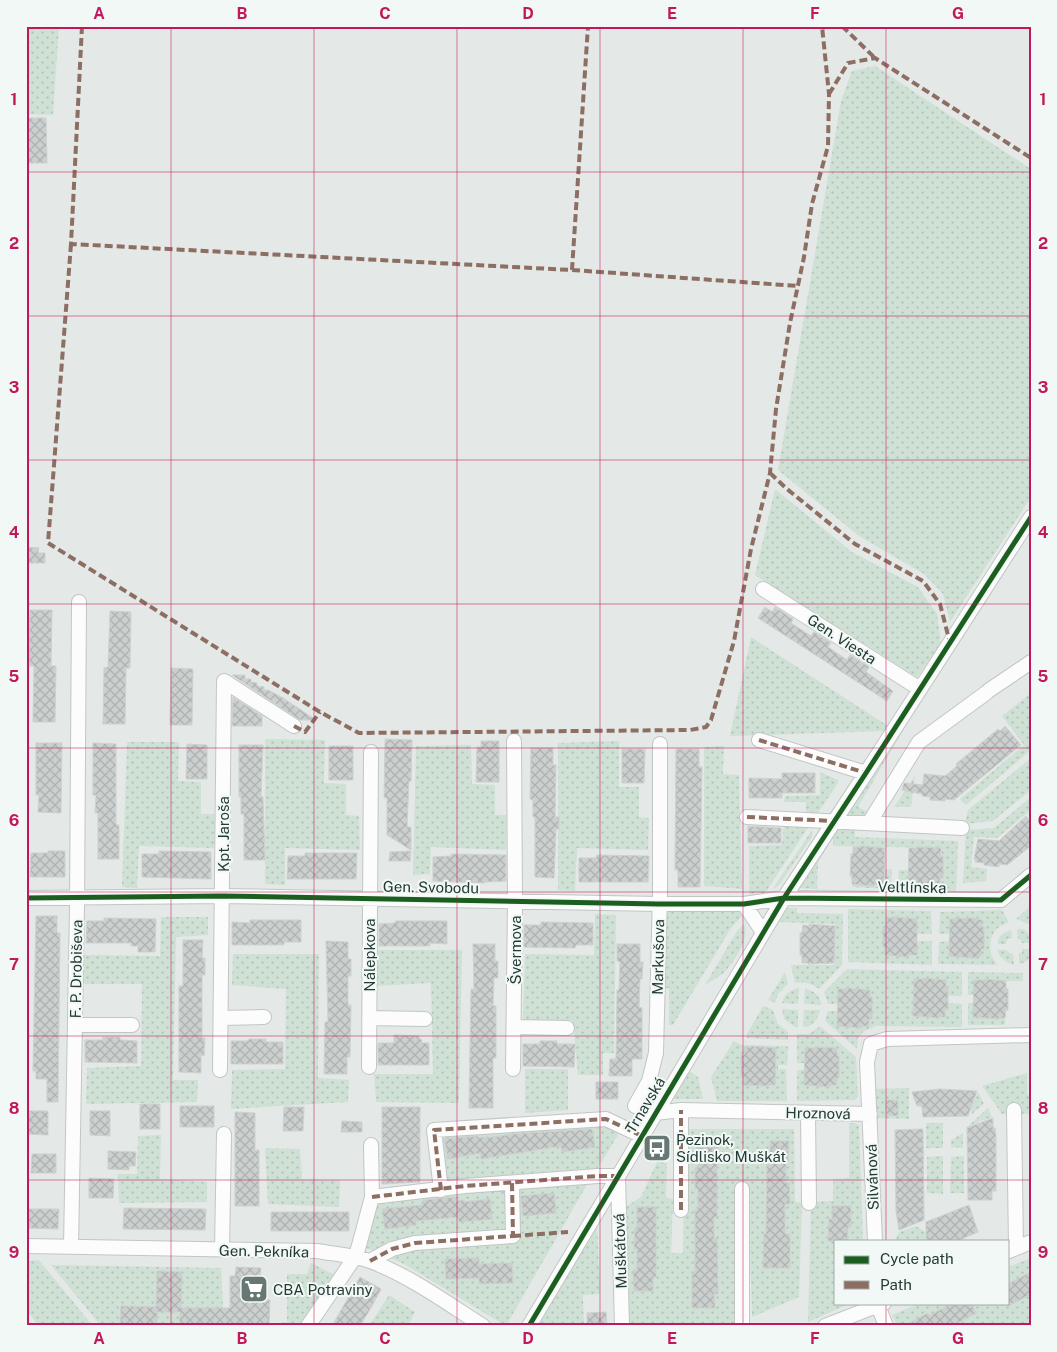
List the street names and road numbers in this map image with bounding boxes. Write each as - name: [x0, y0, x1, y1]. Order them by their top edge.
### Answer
- street label: Gen. Viesta: [804, 610, 880, 668]
- street label: Kpt. Jaroša: [215, 796, 232, 872]
- street label: Gen. Svobodu: [383, 878, 479, 896]
- street label: Veltlínska: [878, 878, 946, 896]
- street label: Švermova: [507, 916, 524, 984]
- street label: Nálepkova: [361, 918, 378, 992]
- street label: F. P. Drobiševa: [67, 919, 85, 1019]
- street label: Markušova: [649, 919, 667, 995]
- street label: Trnavská: [622, 1074, 668, 1136]
- street label: Hroznová: [785, 1104, 851, 1122]
- street label: Silvánová: [862, 1143, 882, 1211]
- street label: Muškátová: [610, 1213, 630, 1289]
- street label: Gen. Pekníka: [219, 1242, 309, 1260]

